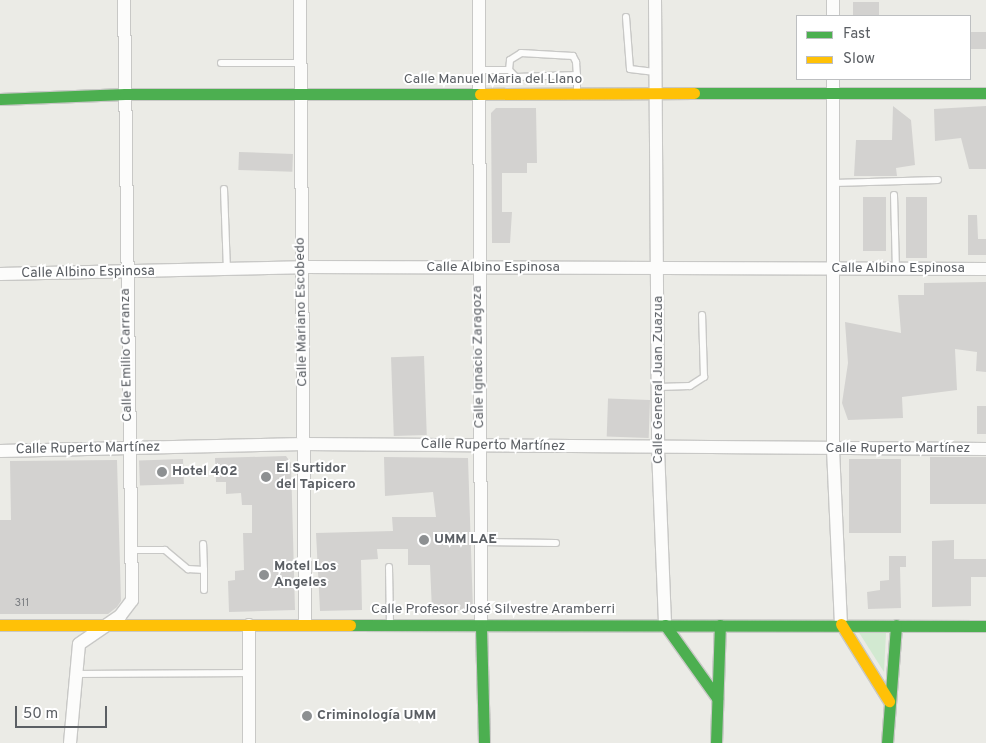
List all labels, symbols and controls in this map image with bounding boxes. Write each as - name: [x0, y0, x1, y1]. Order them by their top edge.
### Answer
- legend: [796, 15, 971, 80]
- text: Fast: [843, 25, 871, 44]
- text: Slow: [843, 50, 875, 69]
- street label: Calle Manuel Maria del Llano: [404, 72, 582, 88]
- street label: Calle Mariano Escobedo: [292, 237, 312, 387]
- street label: Calle Albino Espinosa: [426, 260, 560, 276]
- street label: Calle Albino Espinosa: [831, 261, 965, 277]
- street label: Calle Albino Espinosa: [21, 263, 155, 283]
- street label: Calle Ignacio Zaragoza: [469, 285, 489, 429]
- street label: Calle Emilio Carranza: [117, 288, 137, 422]
- street label: Calle General Juan Zuazua: [651, 296, 667, 464]
- street label: Calle Ruperto Martínez: [420, 436, 566, 456]
- street label: Calle Ruperto Martínez: [15, 439, 161, 459]
- street label: Calle Ruperto Martínez: [826, 441, 970, 457]
- place label: El Surtidor del Tapicero: [276, 461, 356, 494]
- place label: Hotel 402: [172, 464, 237, 480]
- marker: Hotel 402: [156, 466, 168, 478]
- marker: El Surtidor del Tapicero: [260, 471, 272, 483]
- place label: UMM LAE: [434, 532, 497, 548]
- marker: UMM LAE: [418, 534, 430, 546]
- place label: Motel Los Angeles: [274, 559, 337, 592]
- marker: Motel Los Angeles: [258, 569, 270, 581]
- house number: 311: [15, 596, 29, 610]
- street label: Calle Profesor José Silvestre Aramberri: [371, 602, 615, 618]
- scale bar: [18, 696, 110, 728]
- text: 50 m: [23, 705, 58, 724]
- place label: Criminología UMM: [317, 708, 436, 724]
- marker: Criminología UMM: [301, 710, 313, 722]

